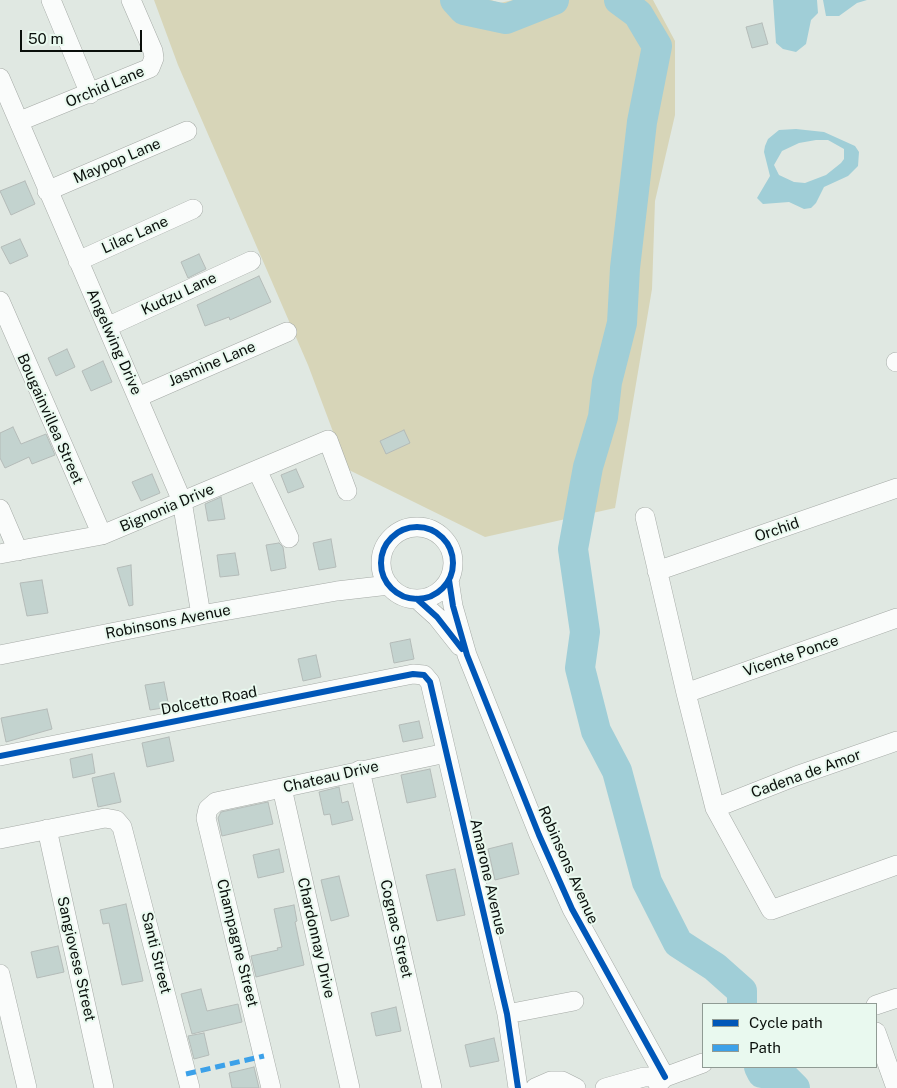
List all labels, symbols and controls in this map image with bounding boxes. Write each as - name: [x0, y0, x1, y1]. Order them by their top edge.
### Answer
- scale bar: [22, 20, 145, 52]
- text: 50 m: [28, 30, 63, 47]
- street label: Orchid Lane: [63, 62, 147, 112]
- street label: Maypop Lane: [71, 135, 163, 187]
- street label: Lilac Lane: [99, 212, 171, 258]
- street label: Kudzu Lane: [139, 269, 219, 319]
- street label: Angelwing Drive: [83, 286, 145, 398]
- street label: Jasmine Lane: [166, 338, 258, 390]
- street label: Bougainvillea Street: [13, 351, 87, 487]
- street label: Bignonia Drive: [117, 480, 217, 536]
- street label: Orchid: [752, 514, 802, 546]
- street label: Robinsons Avenue: [104, 601, 232, 643]
- street label: Vicente Ponce: [741, 631, 841, 681]
- street label: Dolcetto Road: [159, 683, 259, 719]
- street label: Cadena de Amor: [749, 746, 863, 802]
- street label: Chateau Drive: [281, 757, 381, 797]
- street label: Robinsons Avenue: [534, 803, 602, 927]
- street label: Amarone Avenue: [466, 817, 510, 937]
- street label: Chardonnay Drive: [293, 876, 339, 1000]
- street label: Champagne Street: [212, 877, 262, 1009]
- street label: Cognac Street: [376, 878, 416, 980]
- street label: Sangiovese Street: [53, 895, 99, 1023]
- street label: Santi Street: [137, 910, 175, 996]
- legend: [702, 1003, 877, 1068]
- text: Cycle path: [749, 1014, 823, 1031]
- text: Path: [749, 1039, 781, 1056]

